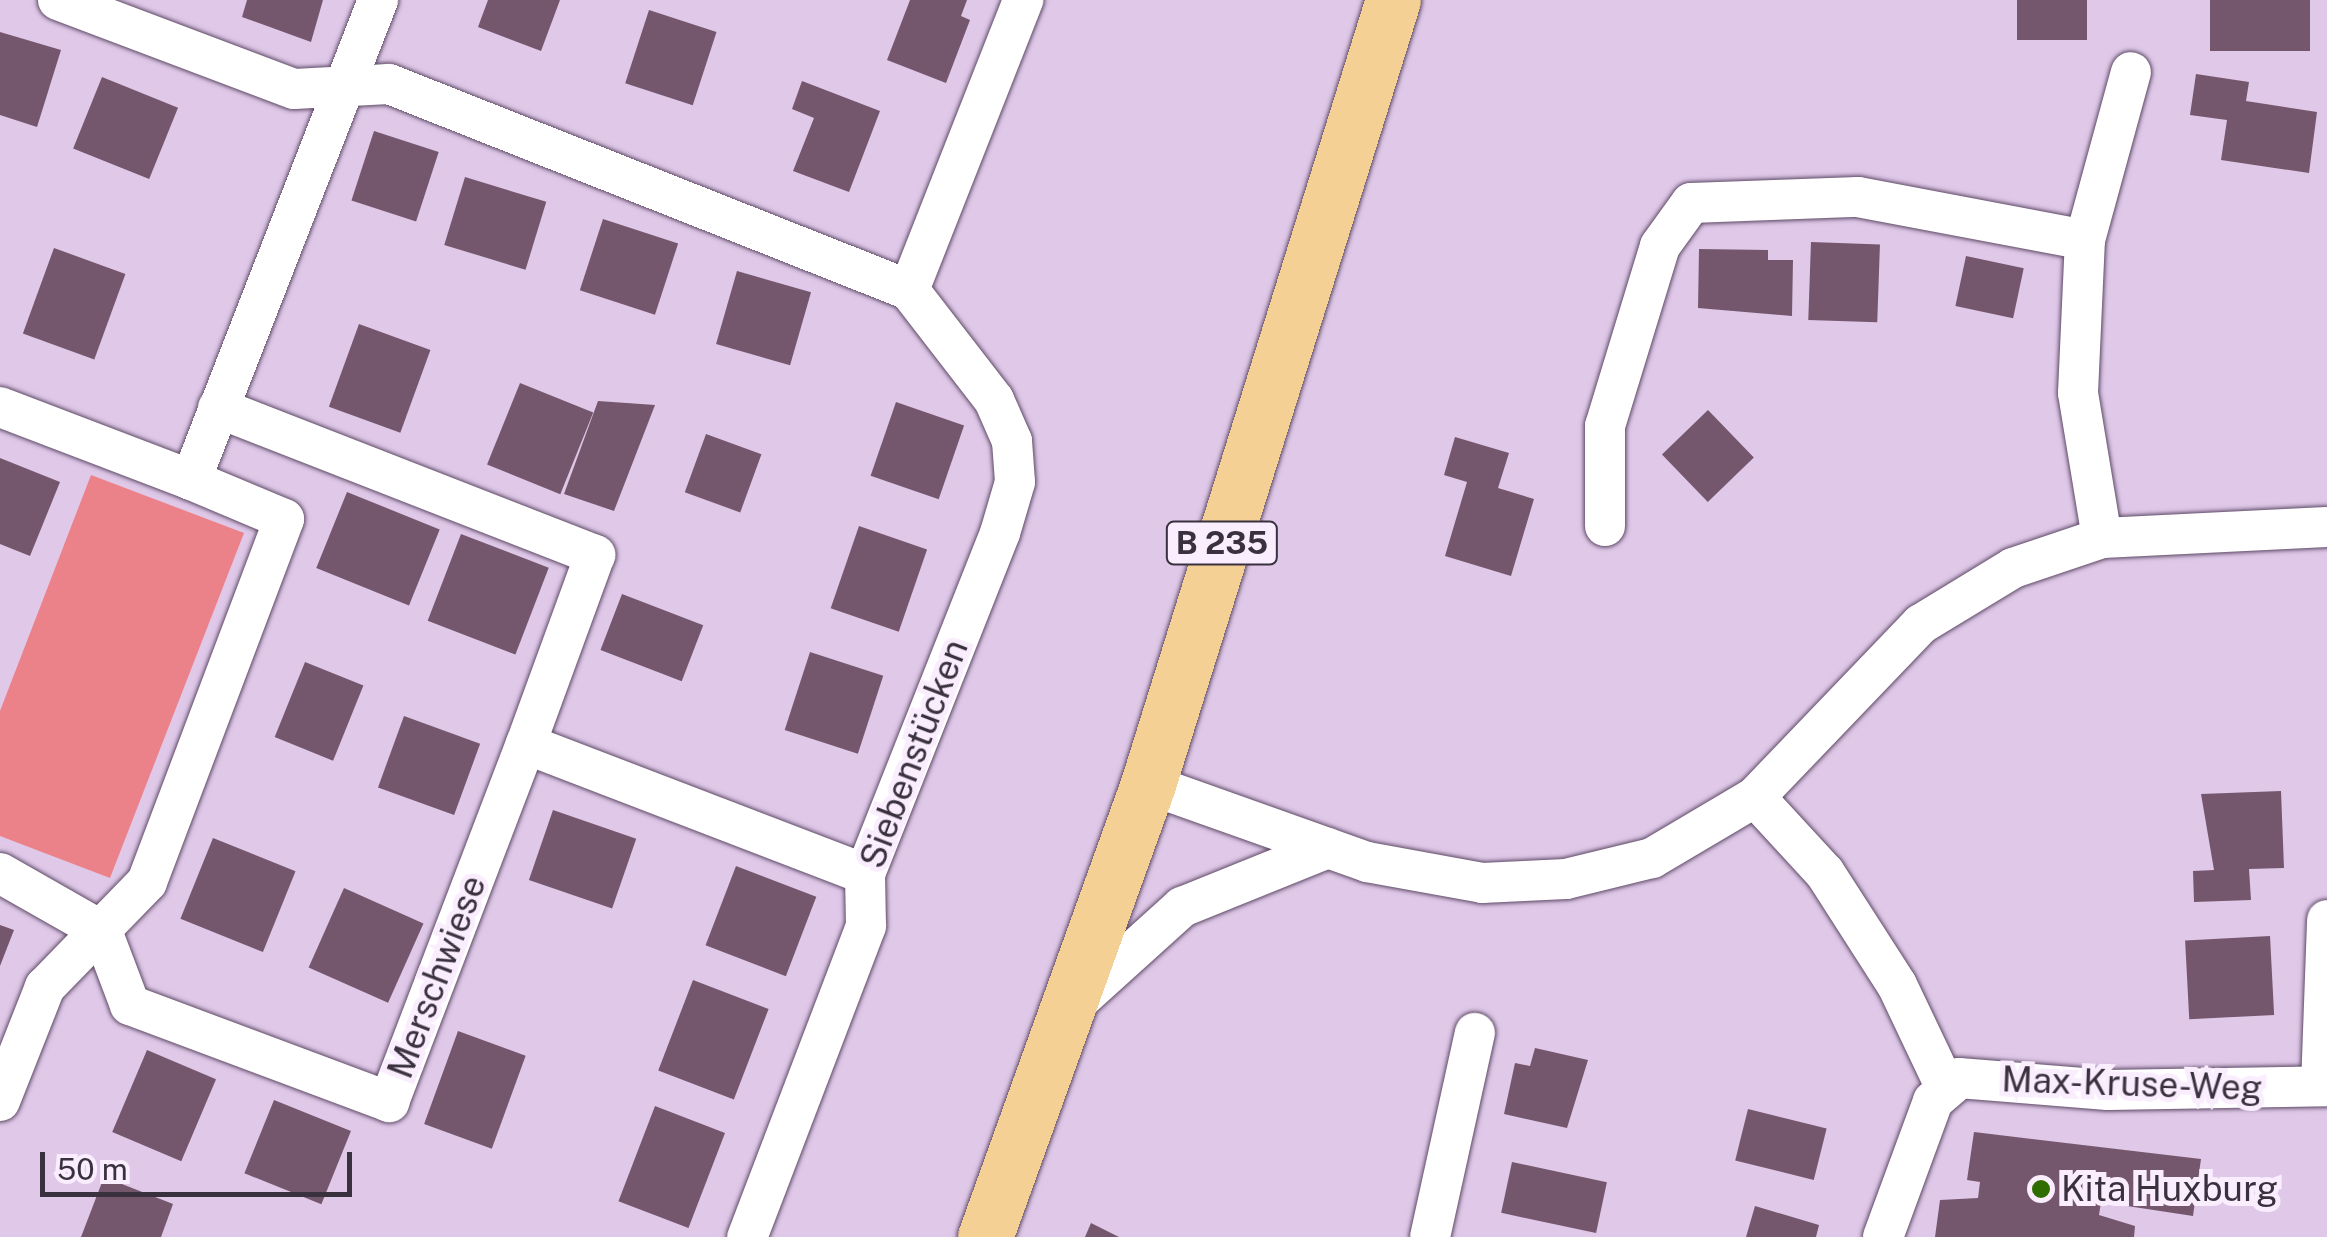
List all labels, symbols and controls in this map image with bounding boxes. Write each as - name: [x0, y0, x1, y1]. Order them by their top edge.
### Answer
- road number: B 235: [1164, 516, 1280, 570]
- street label: Siebenstücken: [851, 634, 977, 874]
- street label: Merschwiese: [379, 870, 495, 1084]
- street label: Max-Kruse-Weg: [2001, 1058, 2263, 1110]
- scale bar: [45, 1132, 358, 1194]
- text: 50 m: [57, 1151, 128, 1187]
- place label: Kita Huxburg: [2061, 1168, 2278, 1210]
- marker: Kita Huxburg: [2030, 1178, 2052, 1200]

